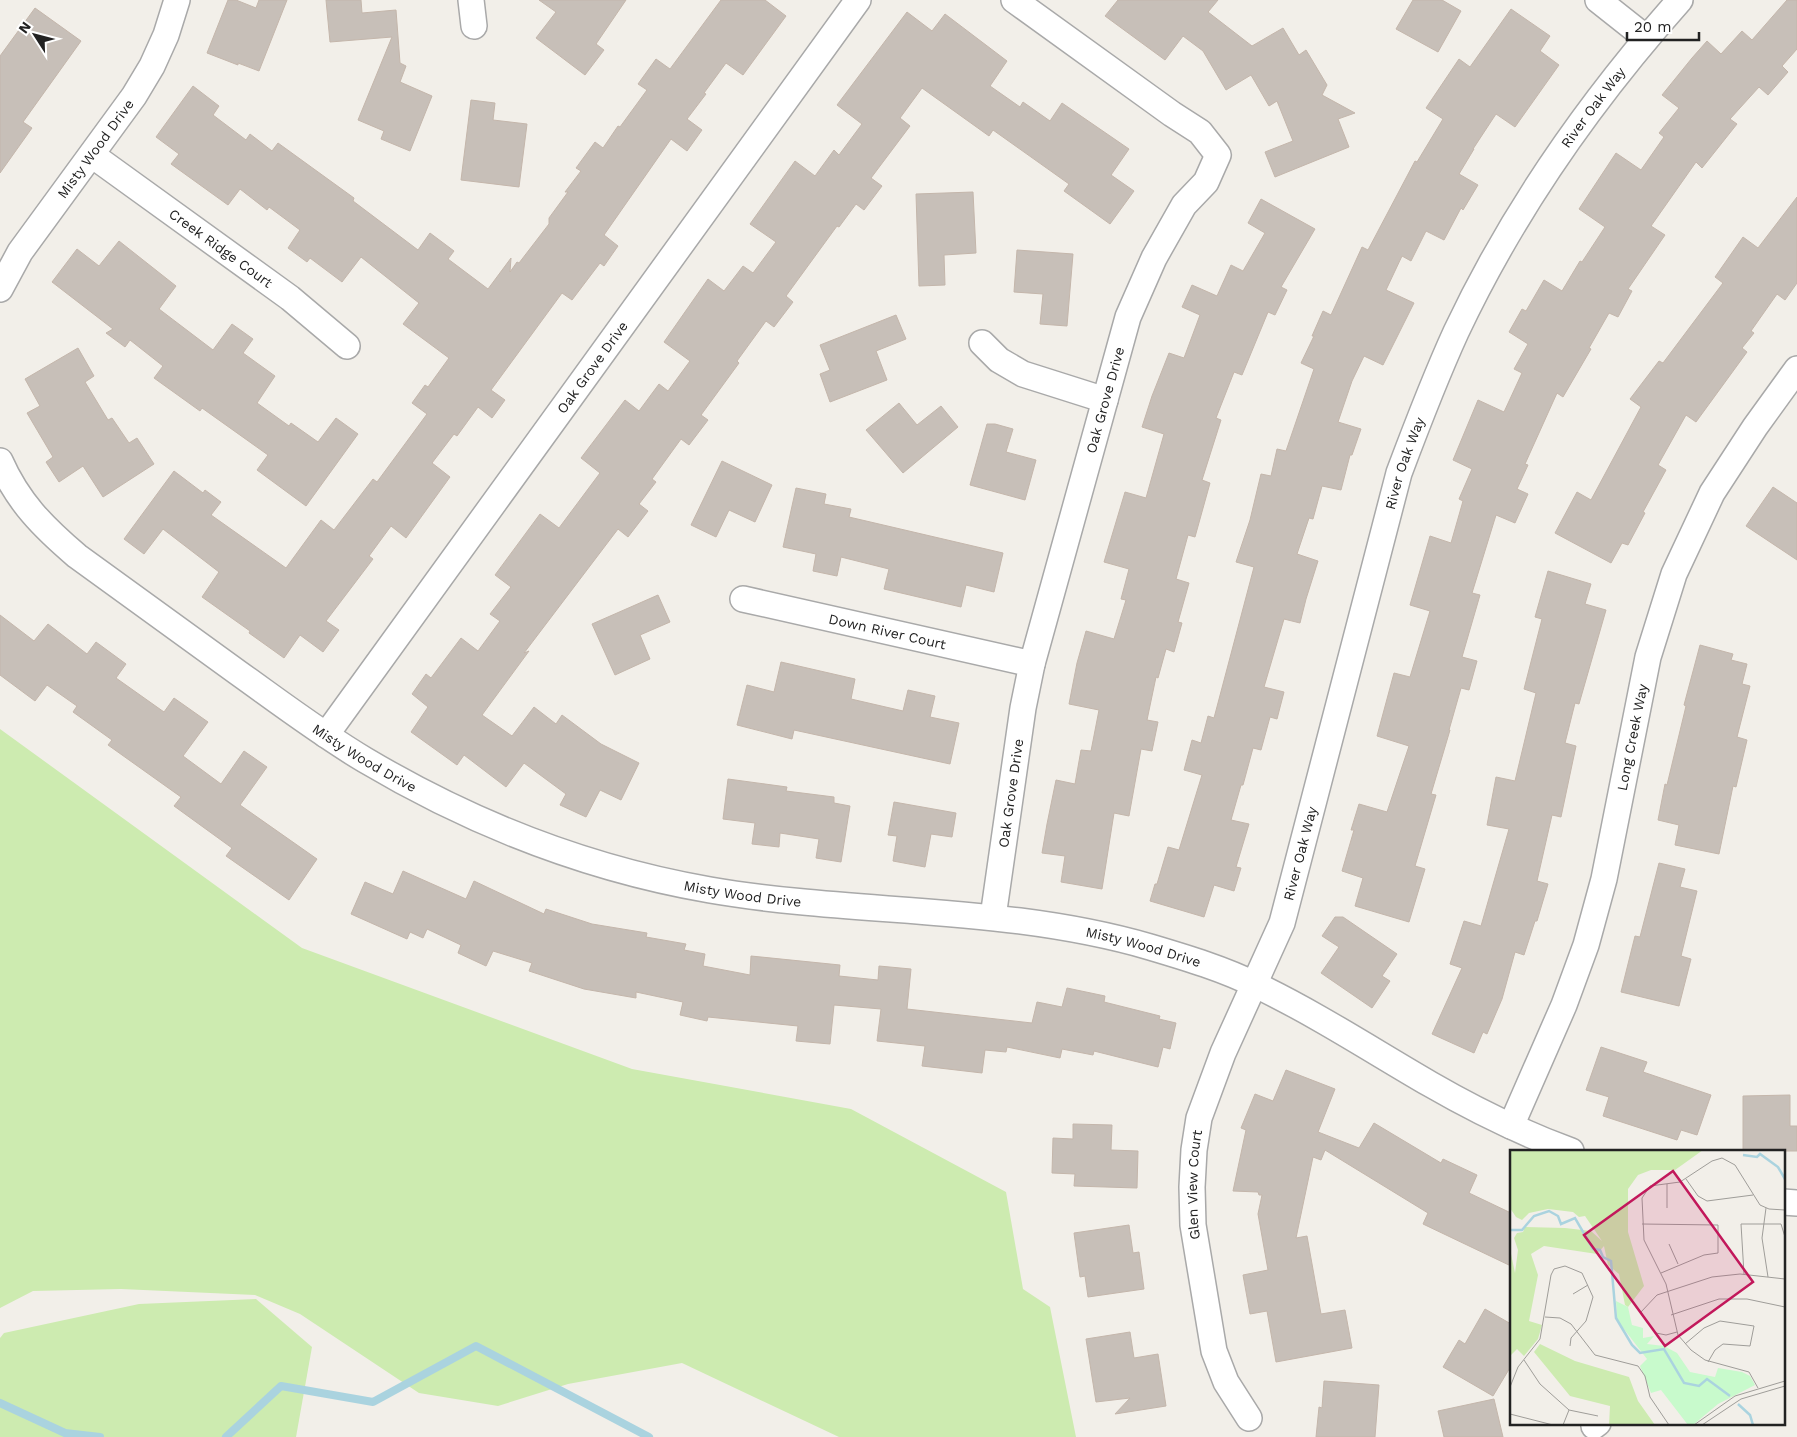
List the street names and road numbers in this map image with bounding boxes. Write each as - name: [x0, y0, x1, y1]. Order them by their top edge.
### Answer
- street label: River Oak Way: [1558, 63, 1629, 151]
- street label: Misty Wood Drive: [54, 96, 137, 201]
- street label: Creek Ridge Court: [166, 205, 276, 291]
- street label: Oak Grove Drive: [554, 318, 631, 416]
- street label: Oak Grove Drive: [1083, 345, 1127, 455]
- street label: River Oak Way: [1382, 414, 1428, 511]
- street label: Down River Court: [827, 611, 948, 652]
- street label: Long Creek Way: [1614, 682, 1651, 792]
- street label: Misty Wood Drive: [309, 721, 419, 795]
- street label: Oak Grove Drive: [995, 738, 1026, 849]
- street label: River Oak Way: [1280, 804, 1320, 902]
- street label: Misty Wood Drive: [683, 877, 802, 910]
- street label: Misty Wood Drive: [1085, 924, 1203, 970]
- street label: Glen View Court: [1184, 1129, 1205, 1241]

